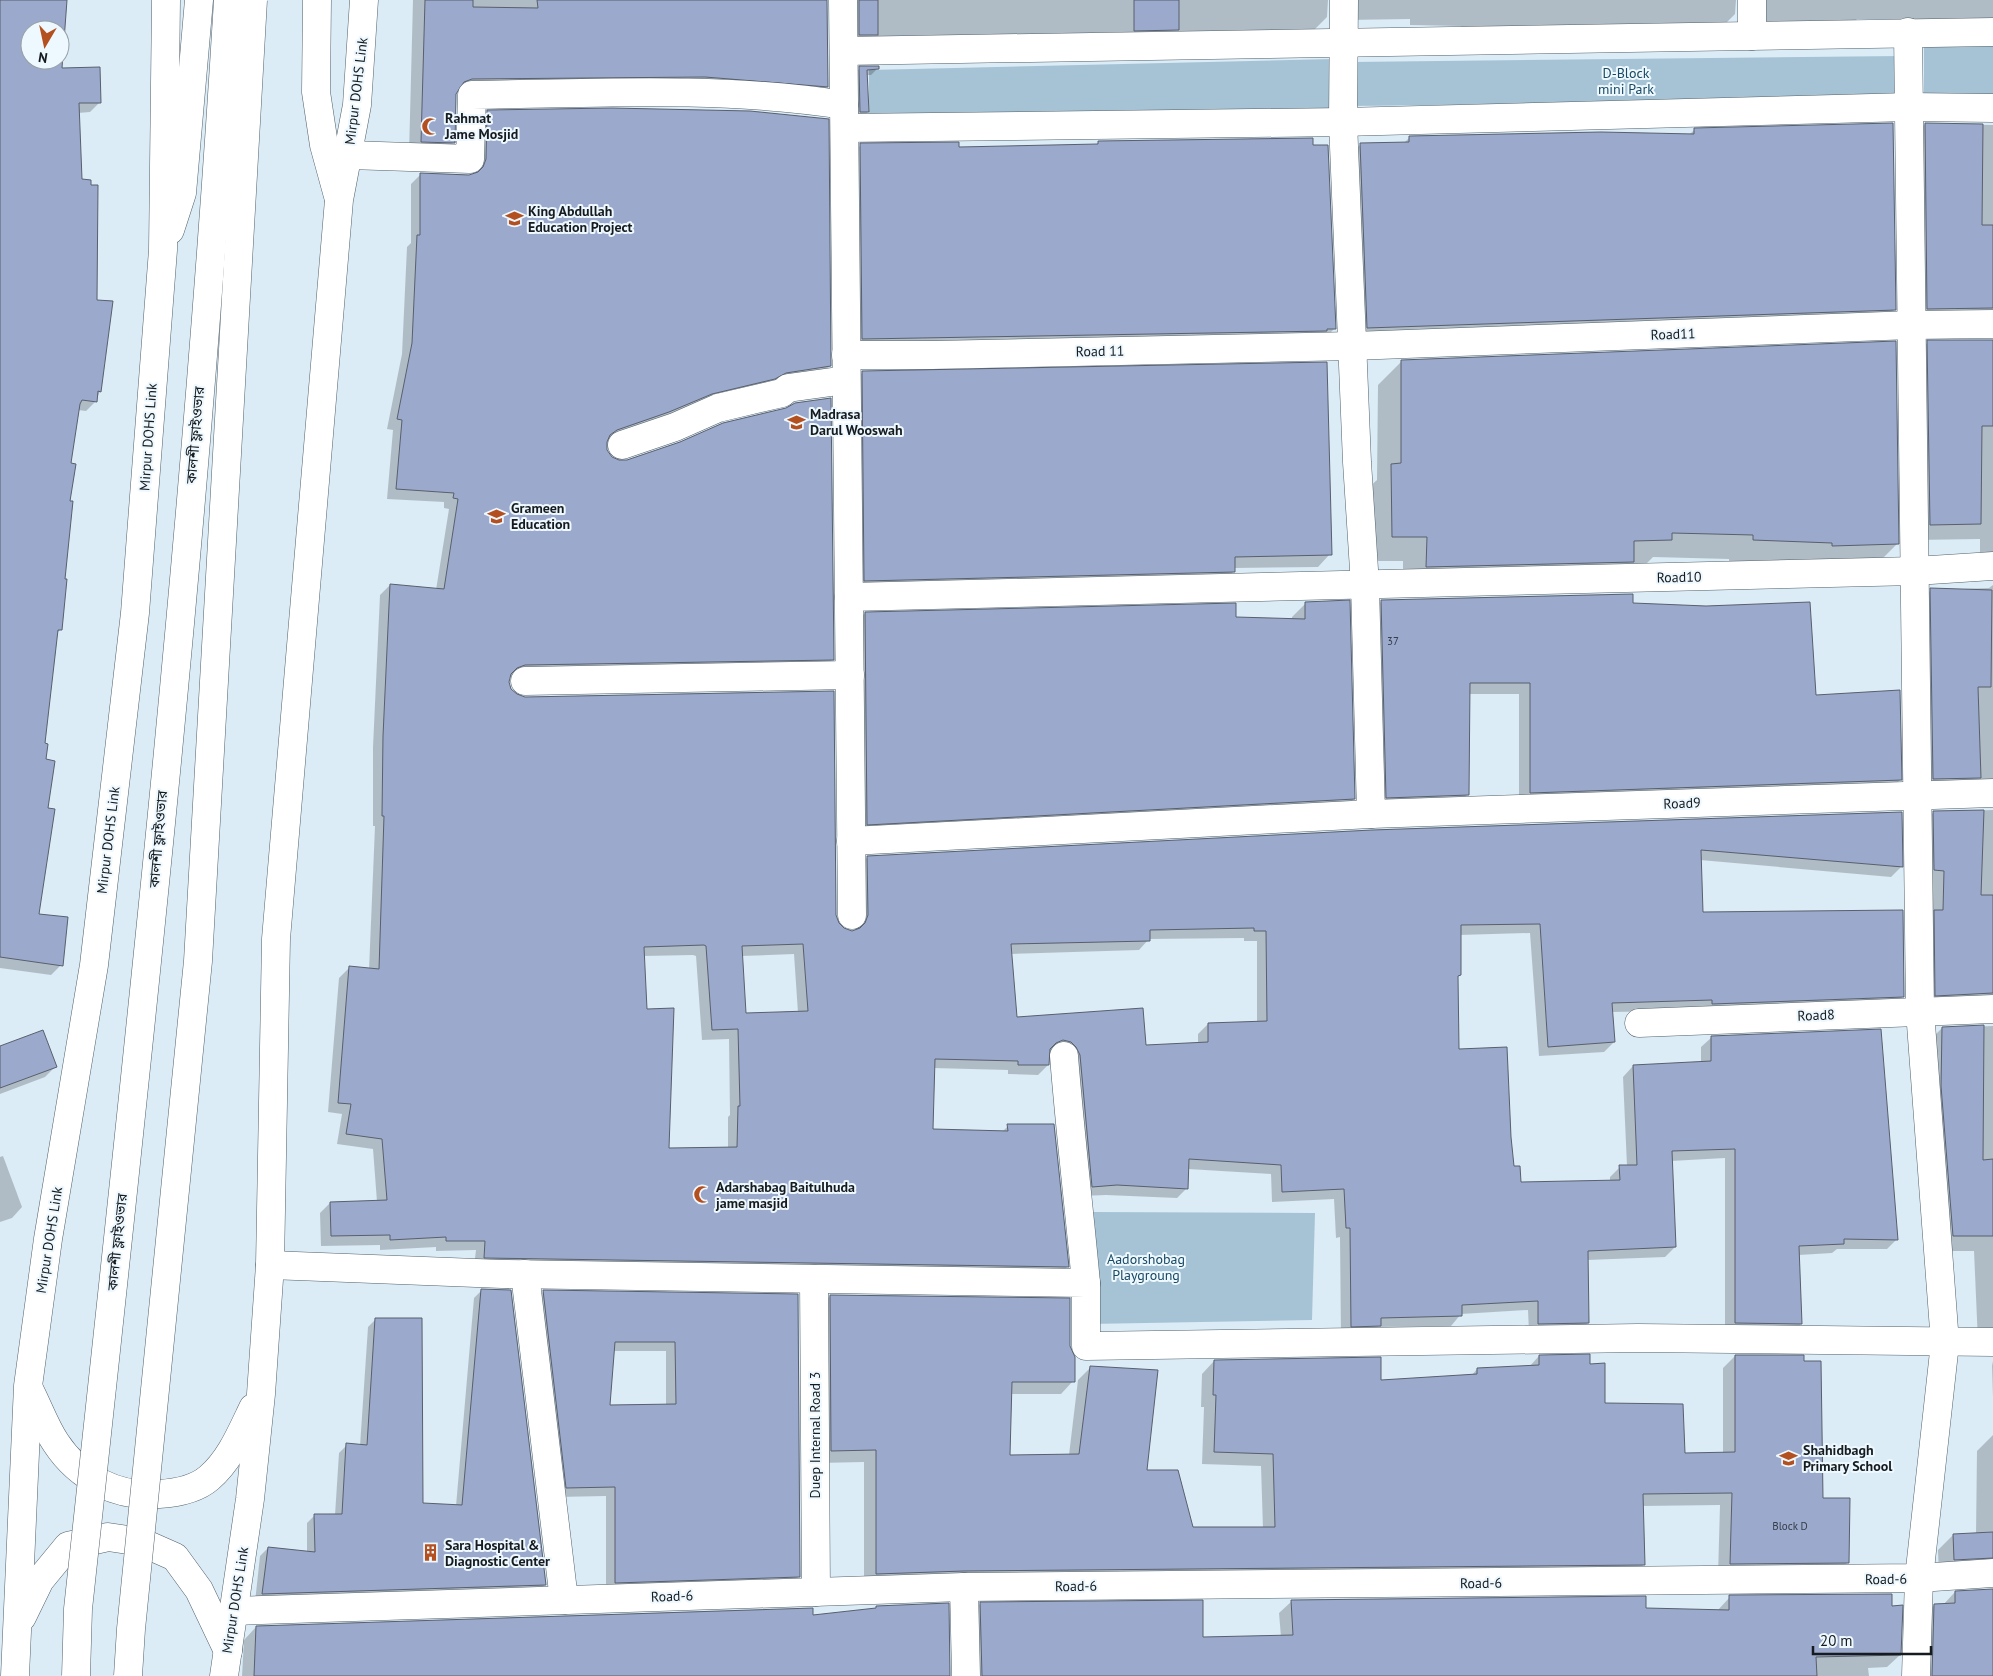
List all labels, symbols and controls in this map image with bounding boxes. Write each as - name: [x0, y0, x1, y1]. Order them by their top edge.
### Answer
- north arrow: [20, 20, 70, 70]
- street label: Mirpur DOHS Link: [340, 36, 372, 146]
- text: N: [37, 48, 49, 67]
- park label: D-Block mini Park: [1598, 64, 1654, 98]
- place label: Rahmat Jame Mosjid: [444, 109, 518, 143]
- mosque icon: Rahmat Jame Mosjid: [421, 116, 441, 136]
- place label: King Abdullah Education Project: [528, 202, 633, 236]
- school or university icon: King Abdullah Education Project: [504, 209, 524, 229]
- street label: Road11: [1650, 324, 1696, 344]
- street label: Road 11: [1076, 342, 1124, 360]
- street label: Mirpur DOHS Link: [135, 382, 161, 491]
- street label: কালশী ফ্লাইওভার: [182, 385, 208, 485]
- place label: Madrasa Darul Wooswah: [810, 405, 903, 439]
- school or university icon: Madrasa Darul Wooswah: [786, 412, 806, 432]
- place label: Grameen Education: [511, 499, 570, 533]
- school or university icon: Grameen Education: [487, 506, 507, 526]
- street label: Road10: [1656, 568, 1702, 586]
- house number: 37: [1387, 634, 1399, 648]
- street label: Mirpur DOHS Link: [92, 785, 124, 895]
- street label: কালশী ফ্লাইওভার: [145, 789, 171, 889]
- street label: Road9: [1663, 793, 1701, 813]
- street label: Road8: [1797, 1005, 1835, 1025]
- place label: Adarshabag Baitulhuda jame masjid: [715, 1178, 855, 1212]
- street label: Mirpur DOHS Link: [32, 1185, 66, 1295]
- mosque icon: Adarshabag Baitulhuda jame masjid: [692, 1185, 712, 1205]
- street label: কালশী ফ্লাইওভার: [103, 1192, 131, 1292]
- park label: Aadorshobag Playgroung: [1107, 1250, 1185, 1284]
- street label: Duep Internal Road 3: [806, 1372, 824, 1498]
- place label: Shahidbagh Primary School: [1803, 1441, 1893, 1475]
- school or university icon: Shahidbagh Primary School: [1779, 1448, 1799, 1468]
- house number: Block D: [1772, 1519, 1808, 1533]
- place label: Sara Hospital & Diagnostic Center: [445, 1536, 550, 1570]
- building icon: Sara Hospital & Diagnostic Center: [421, 1543, 441, 1563]
- street label: Mirpur DOHS Link: [218, 1545, 252, 1655]
- street label: Road-6: [1865, 1570, 1907, 1588]
- street label: Road-6: [1460, 1574, 1502, 1592]
- street label: Road-6: [1055, 1577, 1097, 1595]
- street label: Road-6: [651, 1586, 693, 1606]
- scale bar: [1813, 1624, 1930, 1656]
- text: 20 m: [1820, 1631, 1853, 1650]

